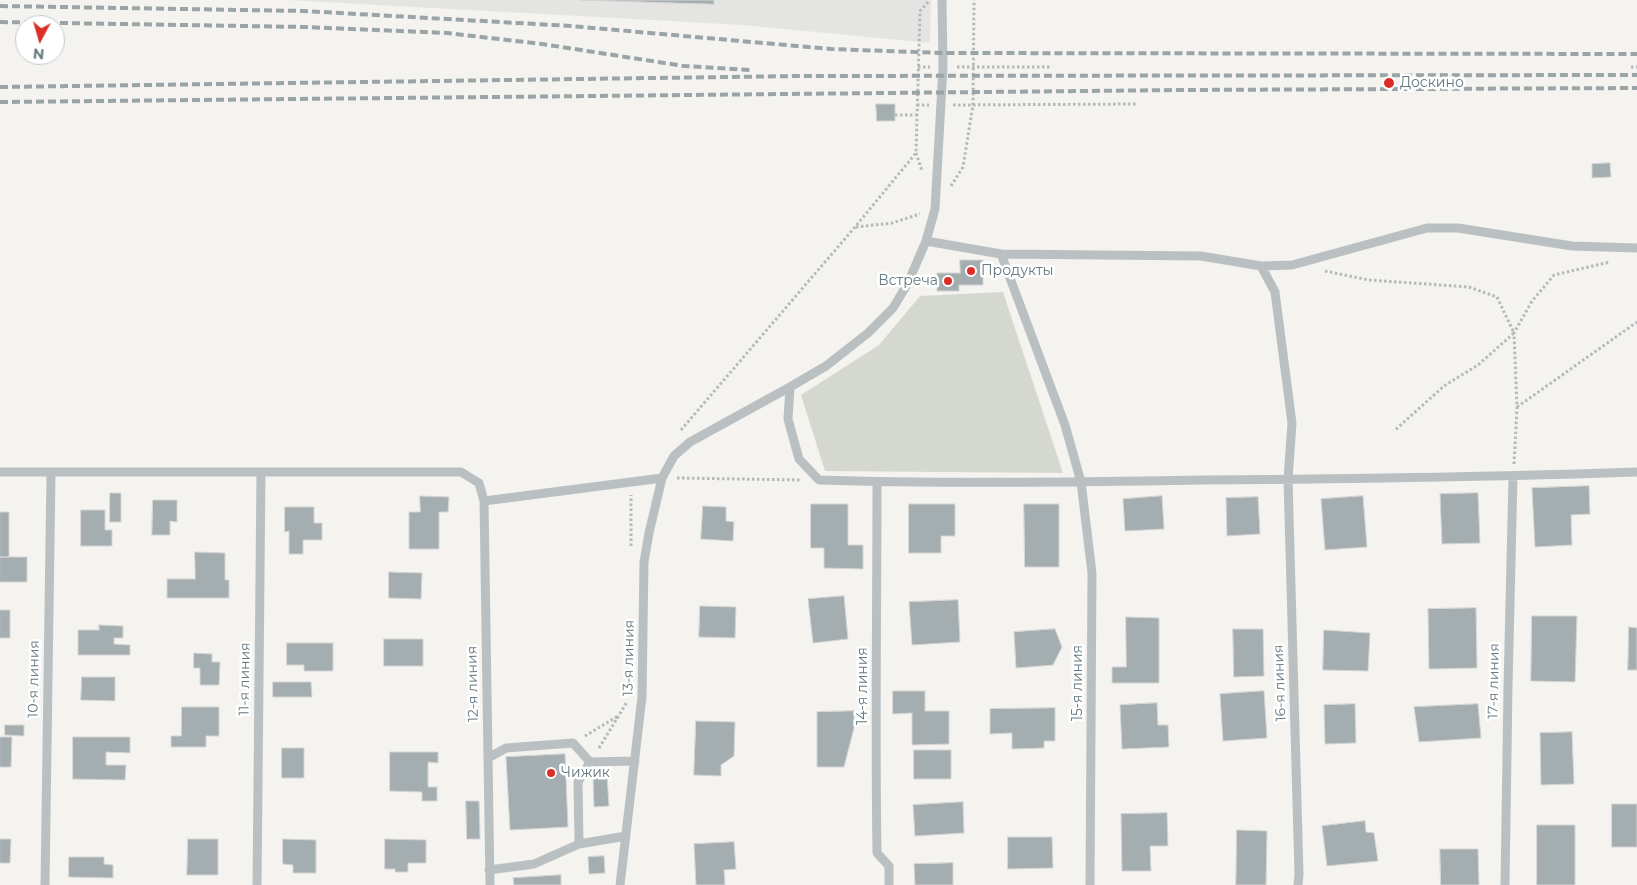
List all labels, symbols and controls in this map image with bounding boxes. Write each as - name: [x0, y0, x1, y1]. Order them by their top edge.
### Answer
- north arrow: [15, 15, 65, 65]
- text: N: [32, 44, 45, 63]
- place label: Доскино: [1400, 75, 1464, 91]
- marker: Доскино: [1382, 76, 1396, 90]
- place label: Продукты: [981, 263, 1054, 279]
- marker: Продукты: [965, 265, 977, 277]
- place label: Встреча: [878, 273, 938, 289]
- marker: Встреча: [942, 275, 954, 287]
- street label: 13-я линия: [620, 620, 638, 696]
- street label: 10-я линия: [25, 640, 43, 718]
- street label: 11-я линия: [236, 642, 254, 716]
- street label: 17-я линия: [1485, 643, 1503, 719]
- street label: 16-я линия: [1270, 644, 1290, 722]
- street label: 15-я линия: [1070, 645, 1086, 721]
- street label: 12-я линия: [464, 646, 482, 722]
- street label: 14-я линия: [855, 647, 871, 725]
- place label: Чижик: [561, 765, 610, 781]
- marker: Чижик: [545, 767, 557, 779]

